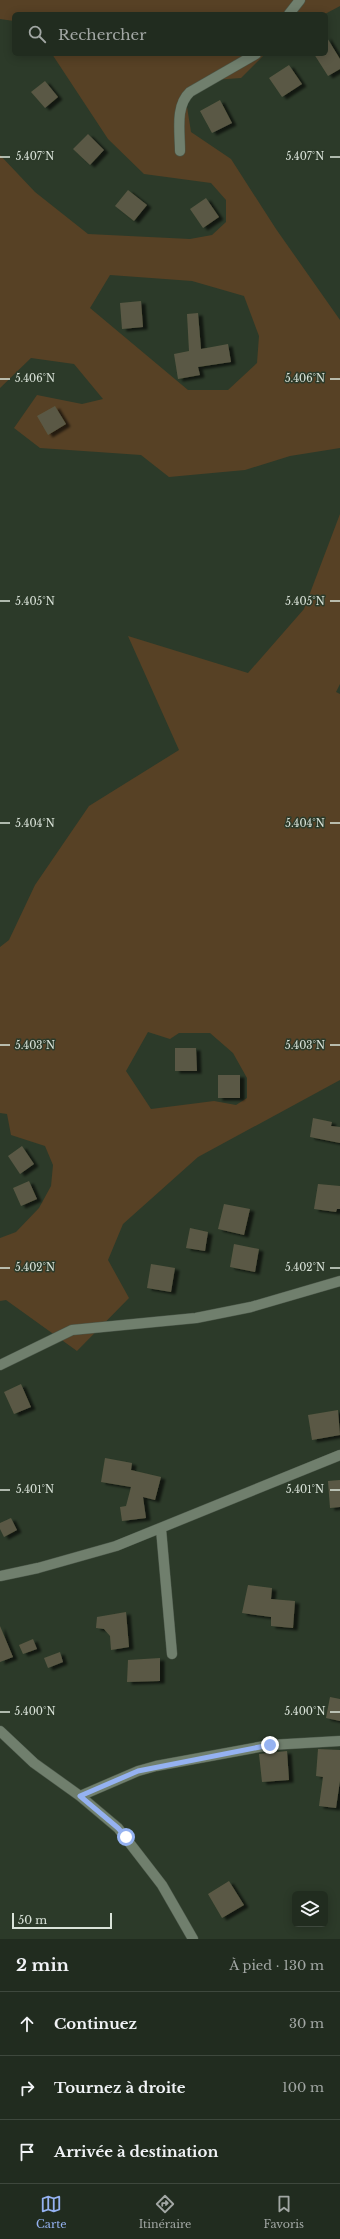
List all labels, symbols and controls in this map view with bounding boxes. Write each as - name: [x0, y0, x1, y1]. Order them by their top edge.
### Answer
- search box: [12, 12, 328, 56]
- icon: search: [26, 23, 48, 45]
- text: Rechercher: [58, 25, 146, 44]
- text: 5.407°N: [16, 150, 54, 163]
- text: 5.407°N: [286, 150, 324, 163]
- text: 5.406°N: [15, 372, 55, 385]
- text: 5.406°N: [285, 372, 325, 385]
- text: 5.405°N: [15, 595, 55, 608]
- text: 5.405°N: [285, 595, 325, 608]
- text: 5.404°N: [15, 817, 55, 830]
- text: 5.404°N: [285, 817, 325, 830]
- text: 5.403°N: [15, 1039, 55, 1052]
- text: 5.403°N: [285, 1039, 325, 1052]
- text: 5.402°N: [15, 1261, 55, 1274]
- text: 5.402°N: [285, 1261, 325, 1274]
- text: 5.401°N: [16, 1483, 54, 1496]
- text: 5.401°N: [286, 1483, 324, 1496]
- text: 5.400°N: [15, 1705, 55, 1718]
- text: 5.400°N: [285, 1705, 325, 1718]
- route end: [261, 1736, 279, 1754]
- route start: [117, 1828, 135, 1846]
- map controls: [292, 1891, 328, 1927]
- button: layers: [292, 1891, 328, 1927]
- scale bar: [12, 1911, 112, 1930]
- text: 50 m: [18, 1913, 47, 1927]
- text: 2 min: [16, 1955, 69, 1976]
- text: À pied · 130 m: [229, 1957, 324, 1974]
- icon: ahead: [16, 2013, 38, 2035]
- text: Continuez: [54, 2014, 137, 2033]
- text: 30 m: [289, 2015, 324, 2032]
- icon: right: [16, 2077, 38, 2099]
- text: Tournez à droite: [54, 2078, 186, 2097]
- text: 100 m: [282, 2079, 324, 2096]
- icon: arrive: [16, 2141, 38, 2163]
- text: Arrivée à destination: [54, 2142, 218, 2161]
- tab: Carte: [36, 2193, 67, 2231]
- tab: Itinéraire: [139, 2193, 191, 2231]
- tab: Favoris: [263, 2193, 304, 2231]

